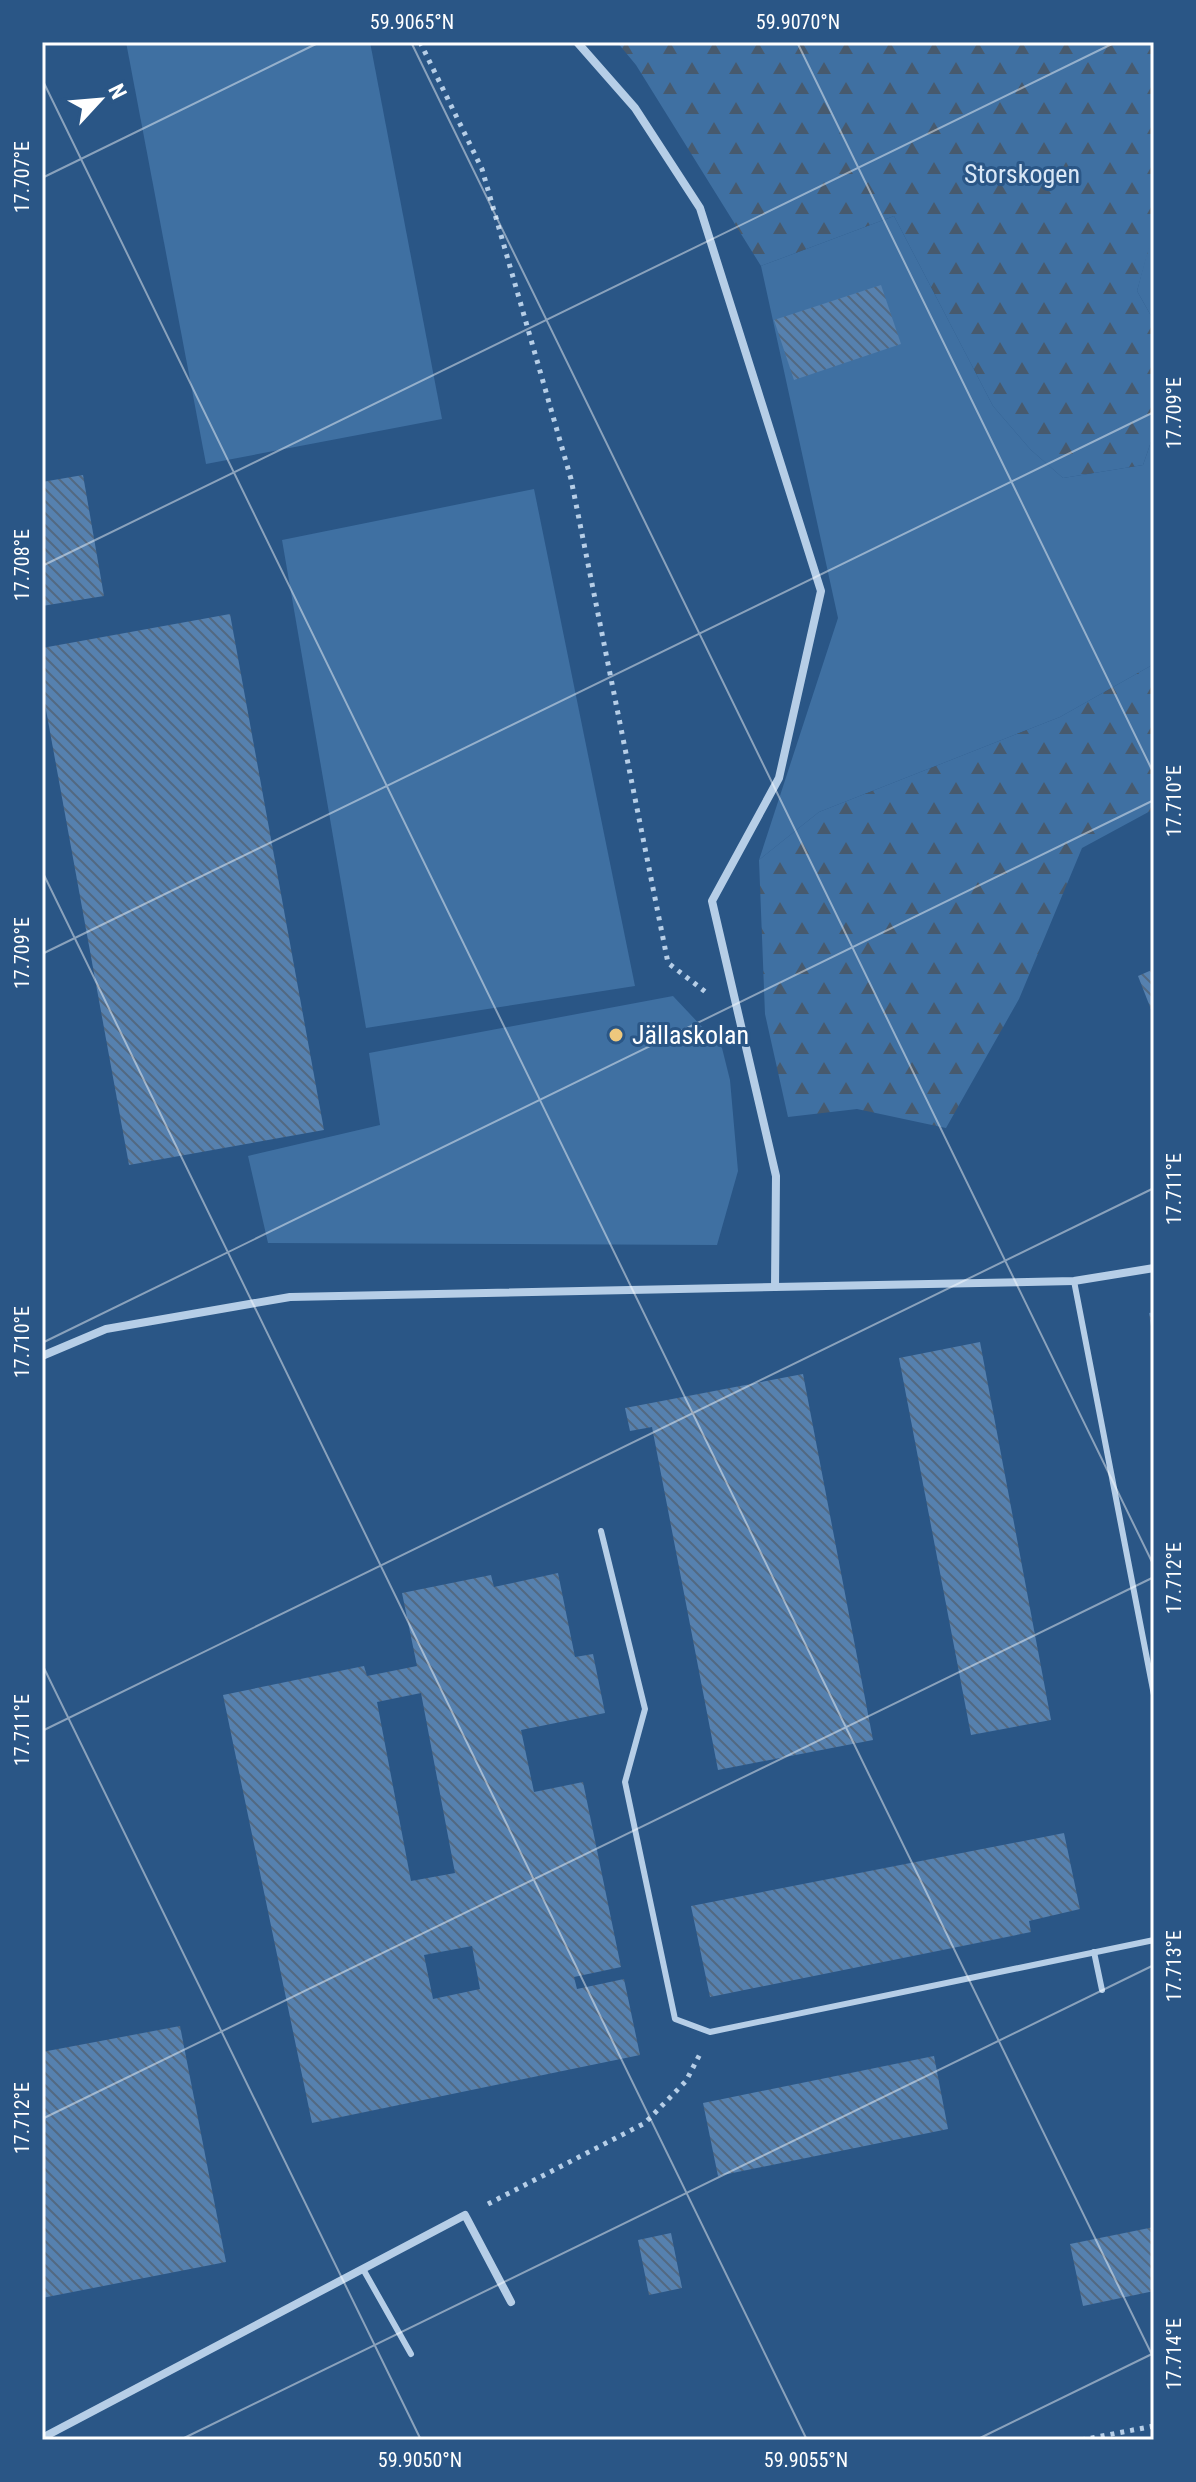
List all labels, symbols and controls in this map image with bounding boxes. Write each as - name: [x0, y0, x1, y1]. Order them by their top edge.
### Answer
- text: 59.9065°N: [370, 10, 454, 34]
- text: 59.9070°N: [756, 10, 840, 34]
- north arrow: [60, 60, 140, 140]
- text: N: [103, 80, 132, 103]
- text: 17.707°E: [10, 141, 34, 213]
- park label: Storskogen: [964, 159, 1080, 189]
- text: 17.709°E: [1162, 377, 1186, 449]
- text: 17.708°E: [10, 529, 34, 601]
- text: 17.710°E: [1162, 765, 1186, 837]
- text: 17.709°E: [10, 917, 34, 989]
- place label: Jällaskolan: [632, 1020, 749, 1050]
- marker: Jällaskolan: [607, 1026, 625, 1044]
- text: 17.711°E: [1162, 1153, 1186, 1225]
- text: 17.710°E: [10, 1306, 34, 1378]
- text: 17.712°E: [1162, 1542, 1186, 1614]
- text: 17.711°E: [10, 1694, 34, 1766]
- text: 17.713°E: [1162, 1930, 1186, 2002]
- text: 17.712°E: [10, 2082, 34, 2154]
- text: 17.714°E: [1162, 2318, 1186, 2390]
- text: 59.9050°N: [378, 2448, 462, 2472]
- text: 59.9055°N: [764, 2448, 848, 2472]

